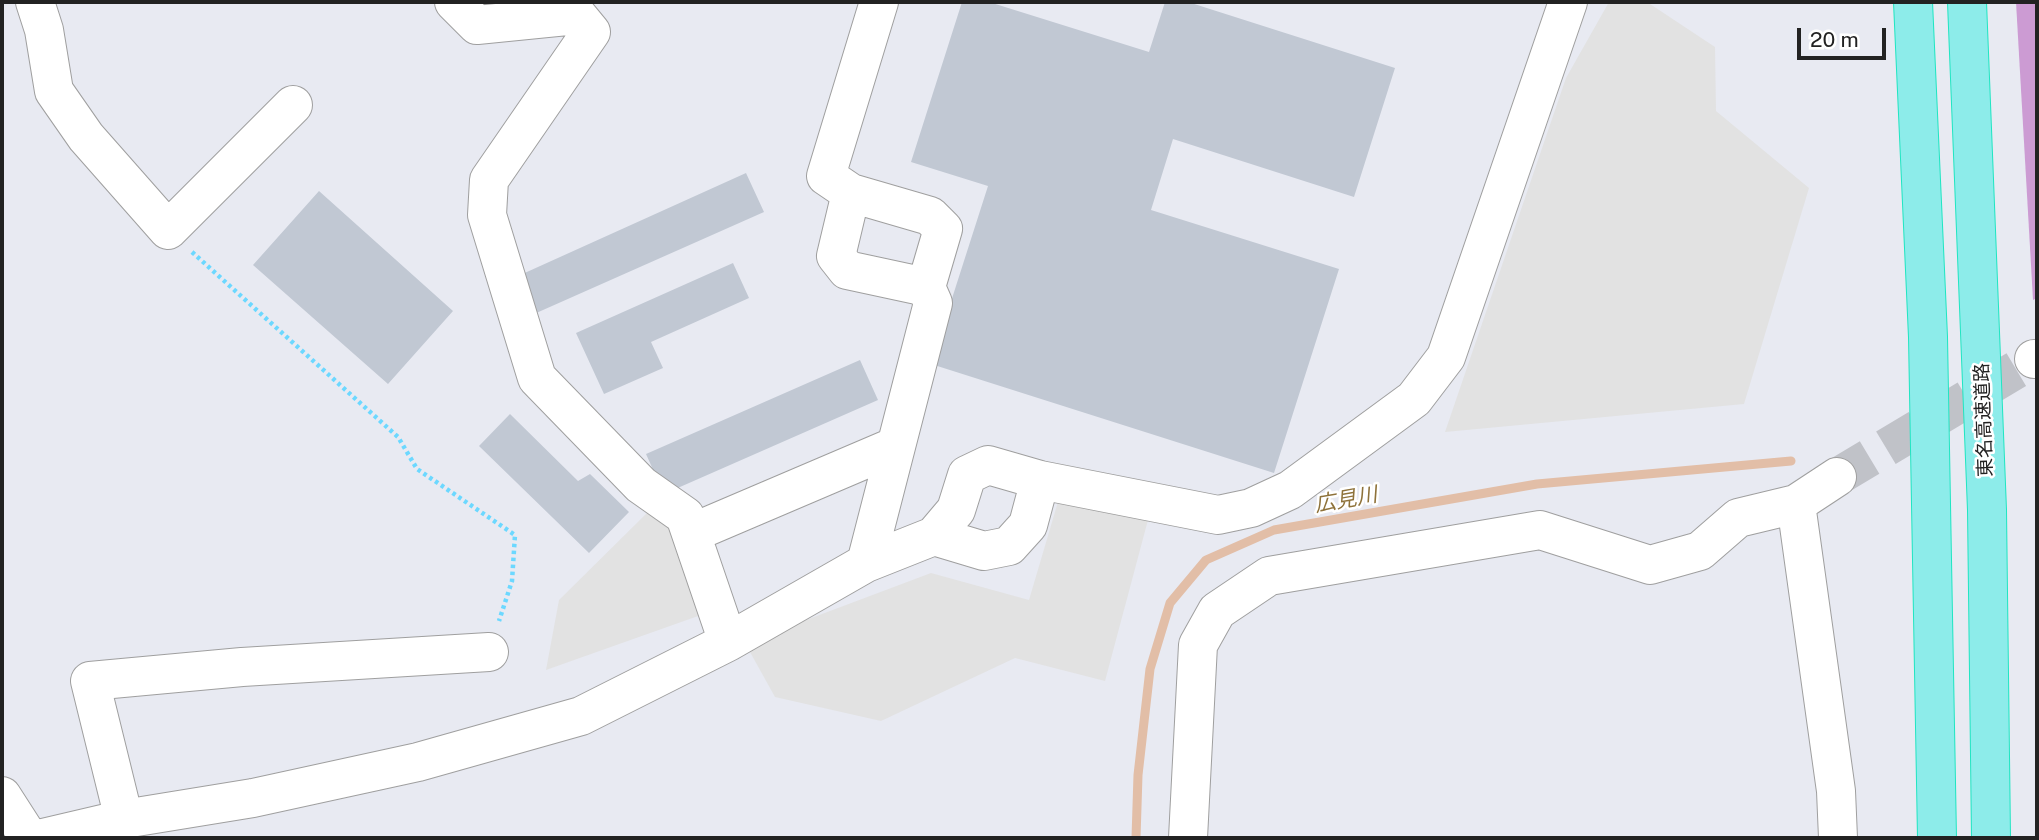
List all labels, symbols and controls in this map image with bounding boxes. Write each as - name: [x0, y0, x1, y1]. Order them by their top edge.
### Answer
- scale bar: [1801, 14, 1890, 58]
- text: 20 m: [1810, 27, 1859, 52]
- street label: 東名高速道路: [1971, 363, 1997, 477]
- water label: 広見川: [1313, 482, 1379, 518]

